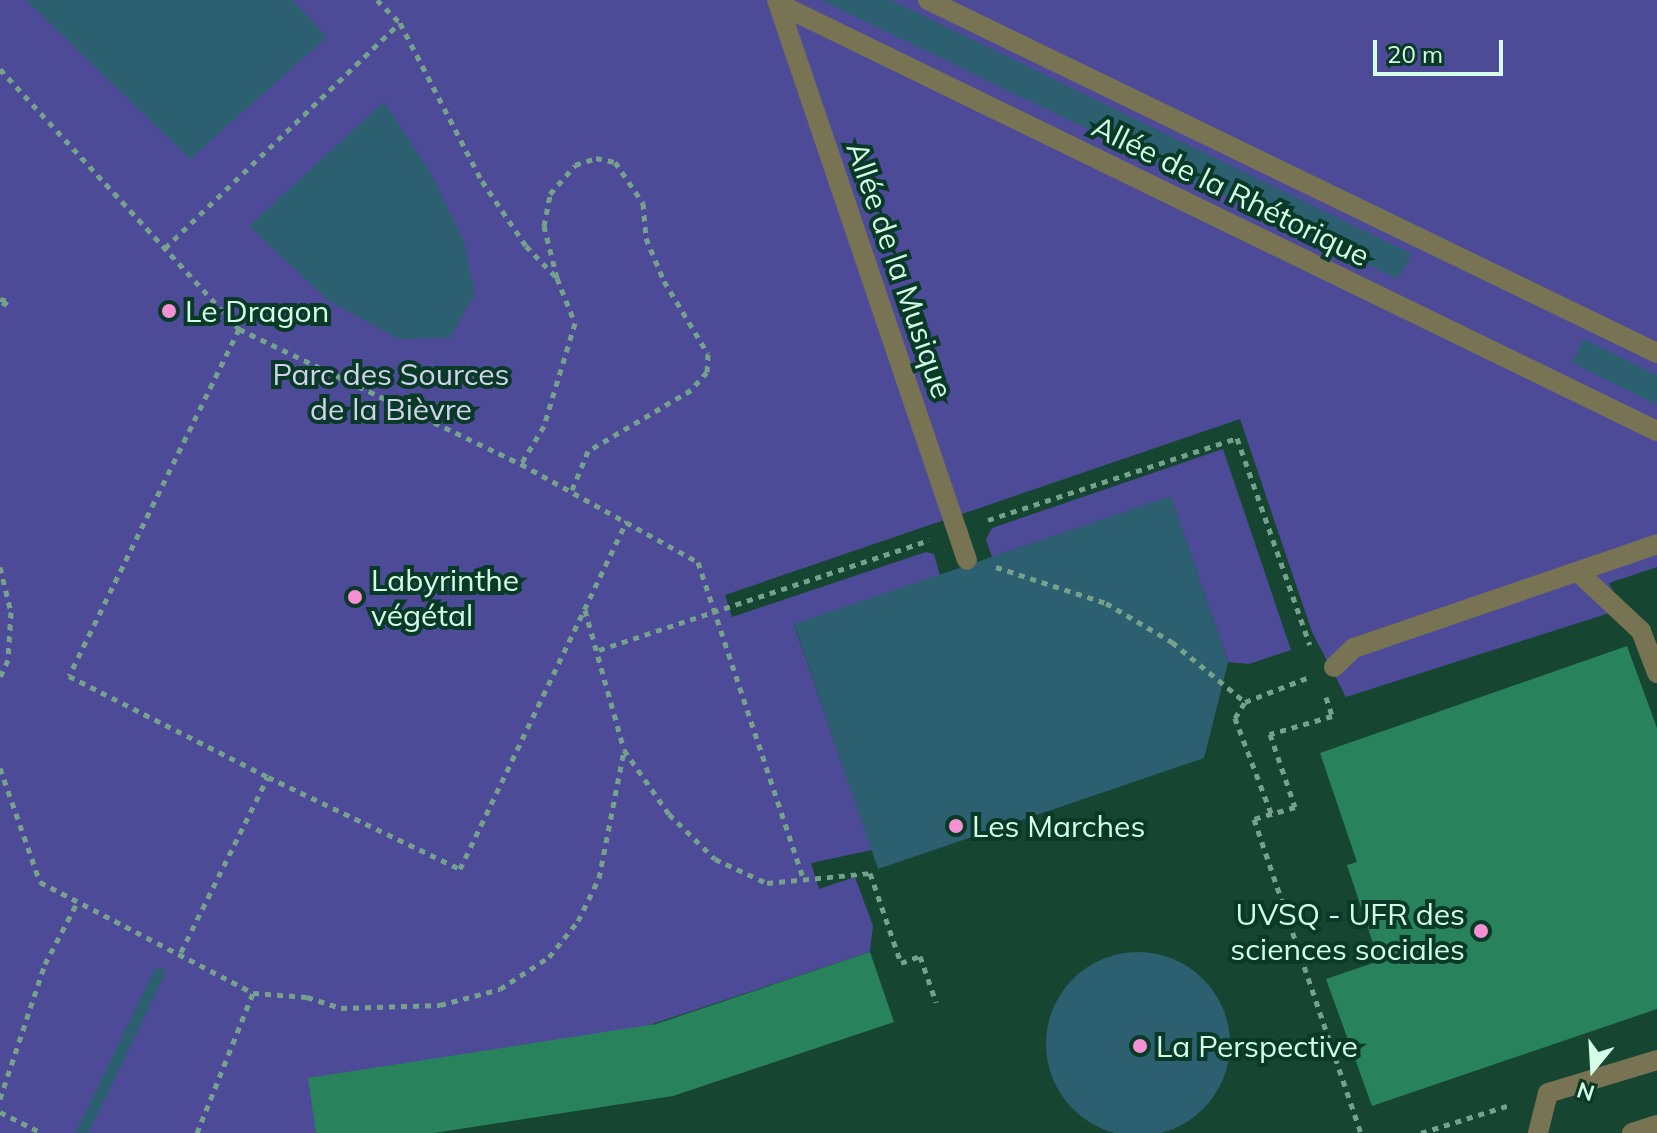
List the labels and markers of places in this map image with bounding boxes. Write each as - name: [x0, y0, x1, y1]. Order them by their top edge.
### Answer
- place label: Le Dragon: [185, 293, 329, 329]
- marker: Le Dragon: [160, 302, 178, 320]
- place label: Labyrinthe végétal: [371, 562, 519, 632]
- marker: Labyrinthe végétal: [346, 588, 364, 606]
- place label: Les Marches: [972, 808, 1145, 844]
- marker: Les Marches: [947, 817, 965, 835]
- place label: UVSQ - UFR des sciences sociales: [1230, 896, 1465, 966]
- marker: UVSQ - UFR des sciences sociales: [1472, 922, 1490, 940]
- place label: La Perspective: [1156, 1028, 1358, 1064]
- marker: La Perspective: [1131, 1037, 1149, 1055]

